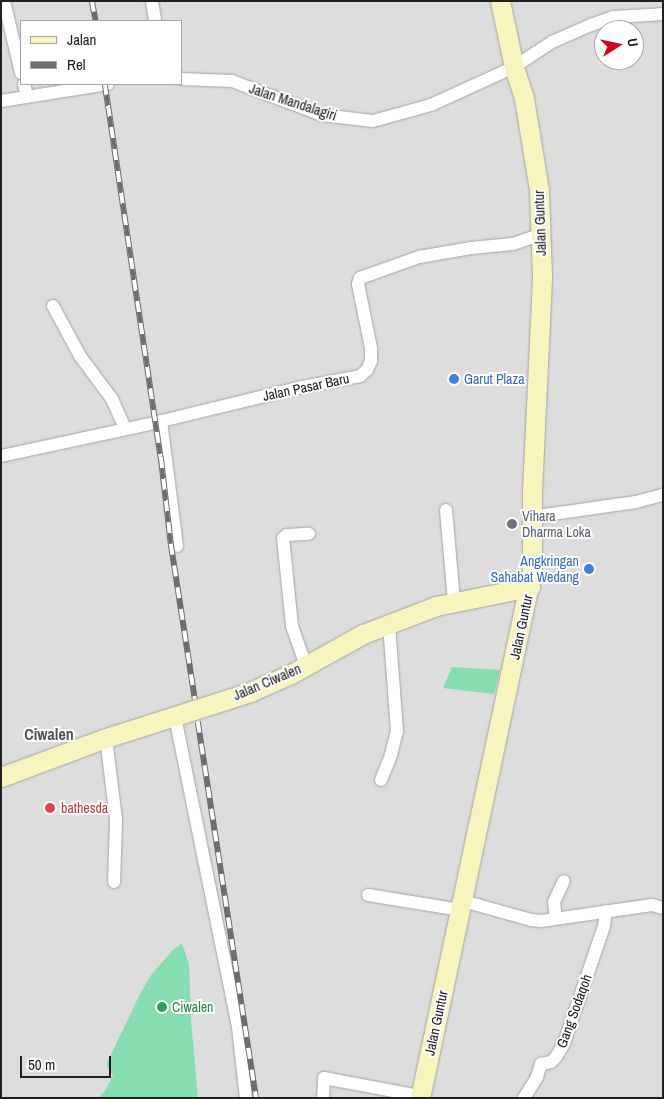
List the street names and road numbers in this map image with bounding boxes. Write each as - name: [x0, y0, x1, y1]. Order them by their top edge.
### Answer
- street label: Jalan Mandalagiri: [247, 80, 339, 124]
- street label: Jalan Guntur: [530, 190, 550, 256]
- street label: Jalan Pasar Baru: [261, 370, 351, 404]
- street label: Jalan Guntur: [506, 593, 536, 661]
- street label: Jalan Ciwalen: [231, 660, 303, 704]
- street label: Gang Sodaqoh: [553, 972, 595, 1050]
- street label: Jalan Guntur: [421, 989, 451, 1057]

